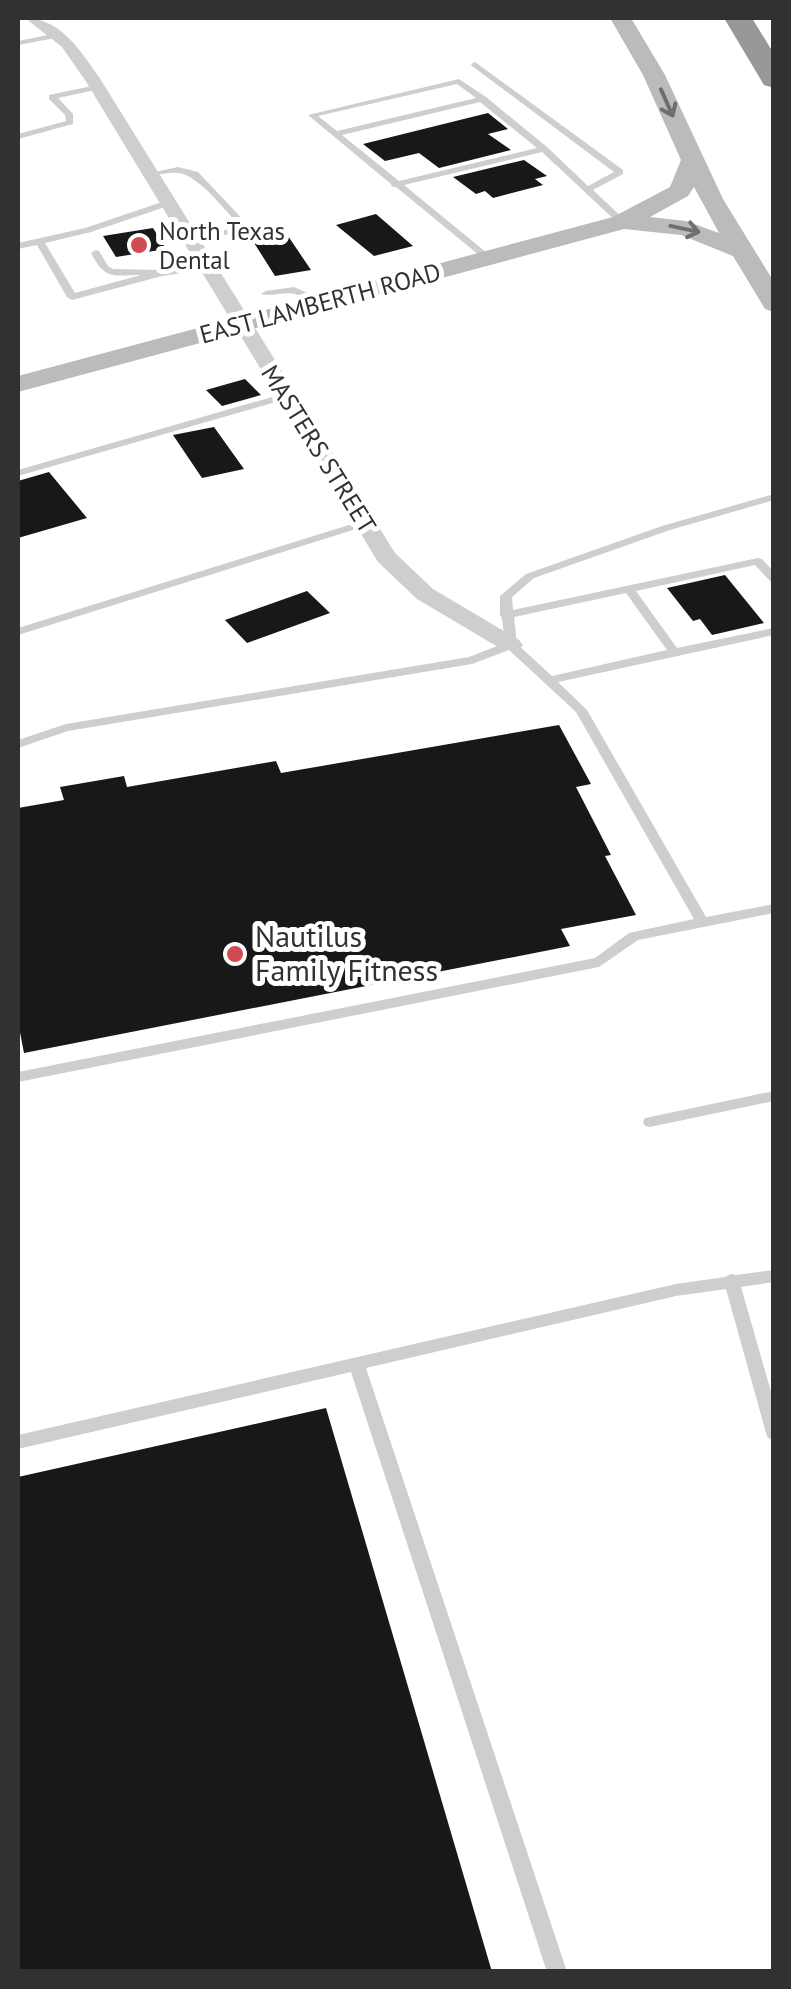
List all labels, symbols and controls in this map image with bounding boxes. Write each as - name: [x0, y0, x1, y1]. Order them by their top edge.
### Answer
- one-way arrow: [658, 87, 677, 117]
- place label: North Texas Dental: [159, 215, 285, 276]
- one-way arrow: [668, 221, 700, 240]
- marker: North Texas Dental: [128, 234, 150, 256]
- street label: EAST LAMBERTH ROAD: [196, 255, 444, 351]
- street label: MASTERS STREET: [254, 359, 384, 539]
- place label: Nautilus Family Fitness: [255, 916, 438, 989]
- marker: Nautilus Family Fitness: [224, 943, 246, 965]

